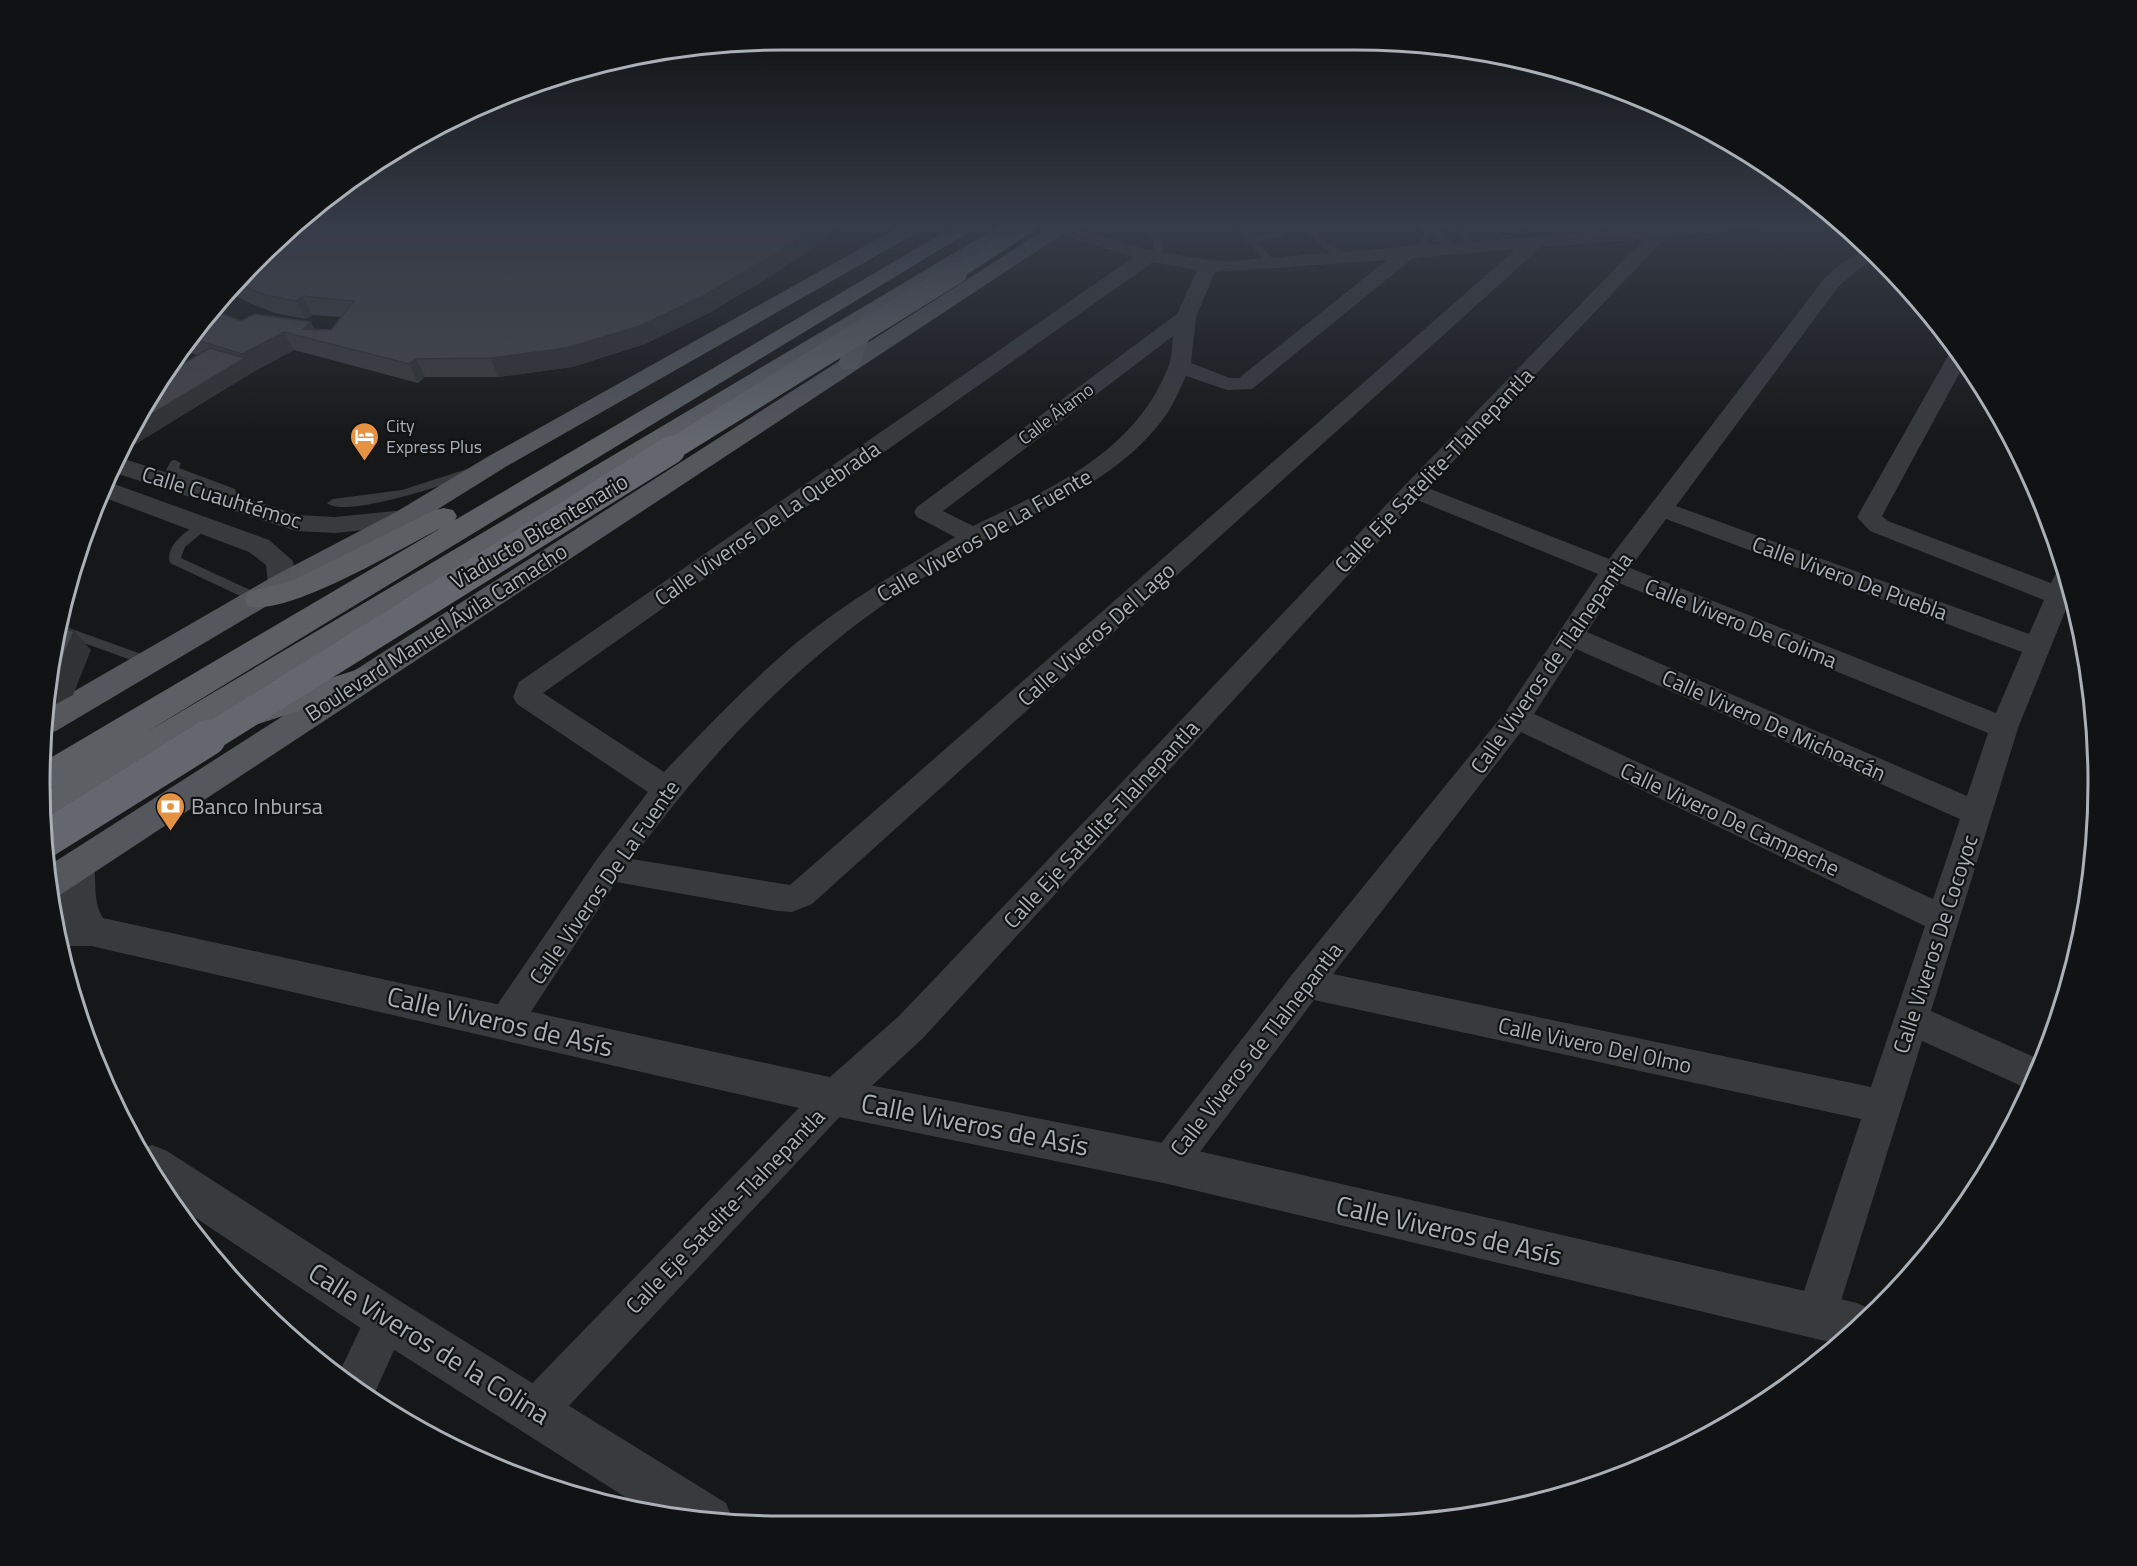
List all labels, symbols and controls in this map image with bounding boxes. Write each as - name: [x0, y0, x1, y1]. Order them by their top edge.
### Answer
- street label: Calle Eje Satelite-Tlalnepantla: [1326, 359, 1542, 581]
- street label: Calle Álamo: [1012, 376, 1099, 451]
- place label: City Express Plus: [386, 412, 482, 460]
- hotel icon: City Express Plus: [349, 420, 381, 462]
- street label: Calle Viveros De La Quebrada: [647, 432, 887, 614]
- street label: Calle Cuauhtémoc: [138, 457, 306, 537]
- street label: Calle Viveros De La Fuente: [870, 459, 1098, 611]
- street label: Viaducto Bicentenario: [444, 464, 634, 598]
- street label: Calle Vivero De Puebla: [1748, 527, 1952, 629]
- street label: Boulevard Manuel Ávila Camacho: [298, 534, 574, 730]
- street label: Calle Viveros de Tlalnepantla: [1461, 545, 1641, 781]
- street label: Calle Viveros Del Lago: [1010, 554, 1182, 714]
- street label: Calle Vivero De Colima: [1640, 569, 1842, 677]
- street label: Calle Vivero De Michoacán: [1657, 660, 1891, 790]
- street label: Calle Eje Satelite-Tlalnepantla: [995, 712, 1207, 936]
- street label: Calle Vivero De Campeche: [1615, 753, 1845, 885]
- street label: Calle Viveros De La Fuente: [520, 773, 688, 991]
- place label: Banco Inbursa: [191, 789, 323, 823]
- bank icon: Banco Inbursa: [154, 790, 186, 832]
- street label: Calle Viveros De Cocoyoc: [1884, 830, 1986, 1058]
- street label: Calle Viveros de Tlalnepantla: [1161, 935, 1351, 1163]
- street label: Calle Viveros de Asís: [383, 975, 618, 1067]
- street label: Calle Vivero Del Olmo: [1495, 1008, 1695, 1082]
- street label: Calle Viveros de Asís: [858, 1081, 1093, 1166]
- street label: Calle Eje Satelite-Tlalnepantla: [617, 1100, 833, 1322]
- street label: Calle Viveros de Asís: [1332, 1184, 1567, 1276]
- street label: Calle Viveros de la Colina: [301, 1252, 559, 1434]

